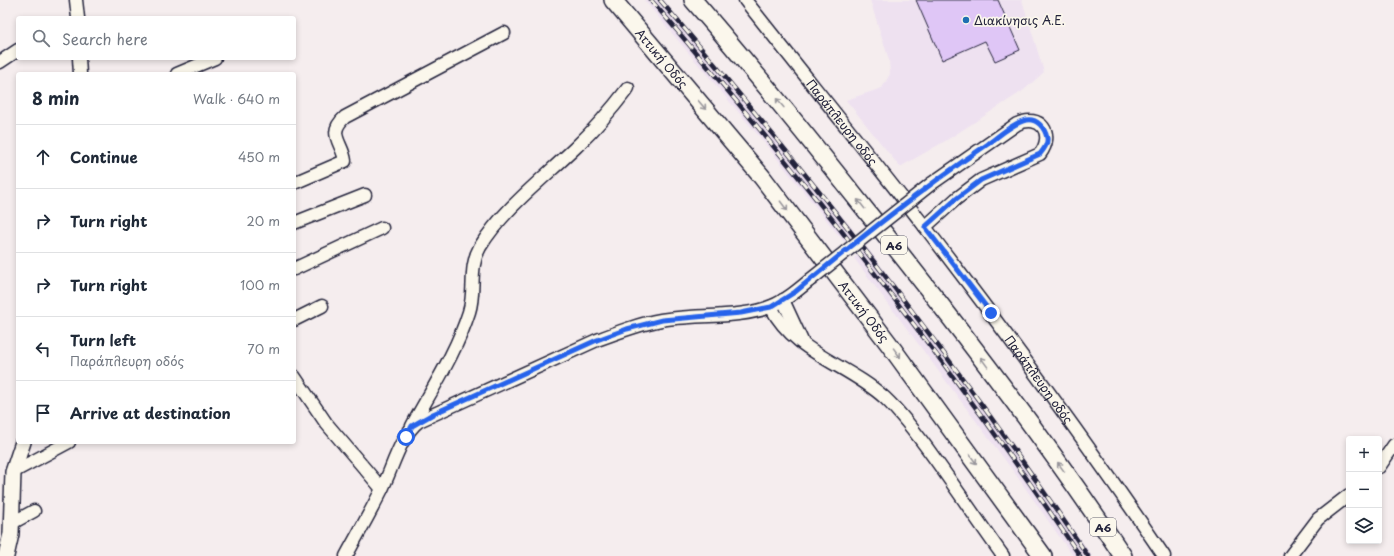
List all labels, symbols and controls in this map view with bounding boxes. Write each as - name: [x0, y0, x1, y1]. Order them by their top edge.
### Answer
- place label: Διακίνησις Α.Ε.: [974, 11, 1065, 29]
- marker: Διακίνησις Α.Ε.: [961, 15, 971, 25]
- search box: [16, 16, 296, 60]
- street label: Αττική Οδός: [631, 24, 693, 92]
- icon: search: [30, 27, 52, 49]
- text: Search here: [62, 27, 148, 50]
- street label: Παράπλευρη οδός: [802, 75, 882, 169]
- text: 8 min: [32, 85, 80, 111]
- text: Walk · 640 m: [193, 89, 280, 108]
- one-way arrow: [775, 98, 784, 108]
- one-way arrow: [697, 99, 706, 110]
- text: Continue: [70, 145, 138, 168]
- icon: ahead: [32, 146, 54, 168]
- text: 450 m: [238, 147, 280, 166]
- one-way arrow: [857, 199, 865, 210]
- one-way arrow: [779, 200, 788, 211]
- text: Turn right: [70, 209, 147, 232]
- icon: right: [32, 210, 54, 232]
- text: 20 m: [246, 211, 280, 230]
- road number: Α6: [881, 236, 907, 254]
- text: Turn right: [70, 273, 147, 296]
- icon: right: [32, 274, 54, 296]
- text: 100 m: [240, 275, 280, 294]
- street label: Αττική Οδός: [835, 277, 894, 346]
- route end: [982, 304, 1000, 322]
- text: Turn left: [70, 328, 136, 351]
- street label: Παράπλευρη οδός: [1001, 331, 1078, 427]
- icon: left: [32, 338, 54, 360]
- text: 70 m: [247, 339, 280, 358]
- one-way arrow: [892, 348, 901, 359]
- text: Παράπλευρη οδός: [70, 351, 184, 370]
- one-way arrow: [980, 357, 988, 368]
- text: Arrive at destination: [70, 401, 231, 424]
- icon: arrive: [32, 402, 54, 424]
- route start: [397, 428, 415, 446]
- map controls: [1346, 436, 1382, 544]
- button: +: [1346, 436, 1382, 472]
- one-way arrow: [969, 453, 977, 464]
- one-way arrow: [1057, 461, 1065, 472]
- button: −: [1346, 472, 1382, 508]
- button: layers: [1346, 508, 1382, 544]
- road number: Α6: [1090, 518, 1116, 536]

